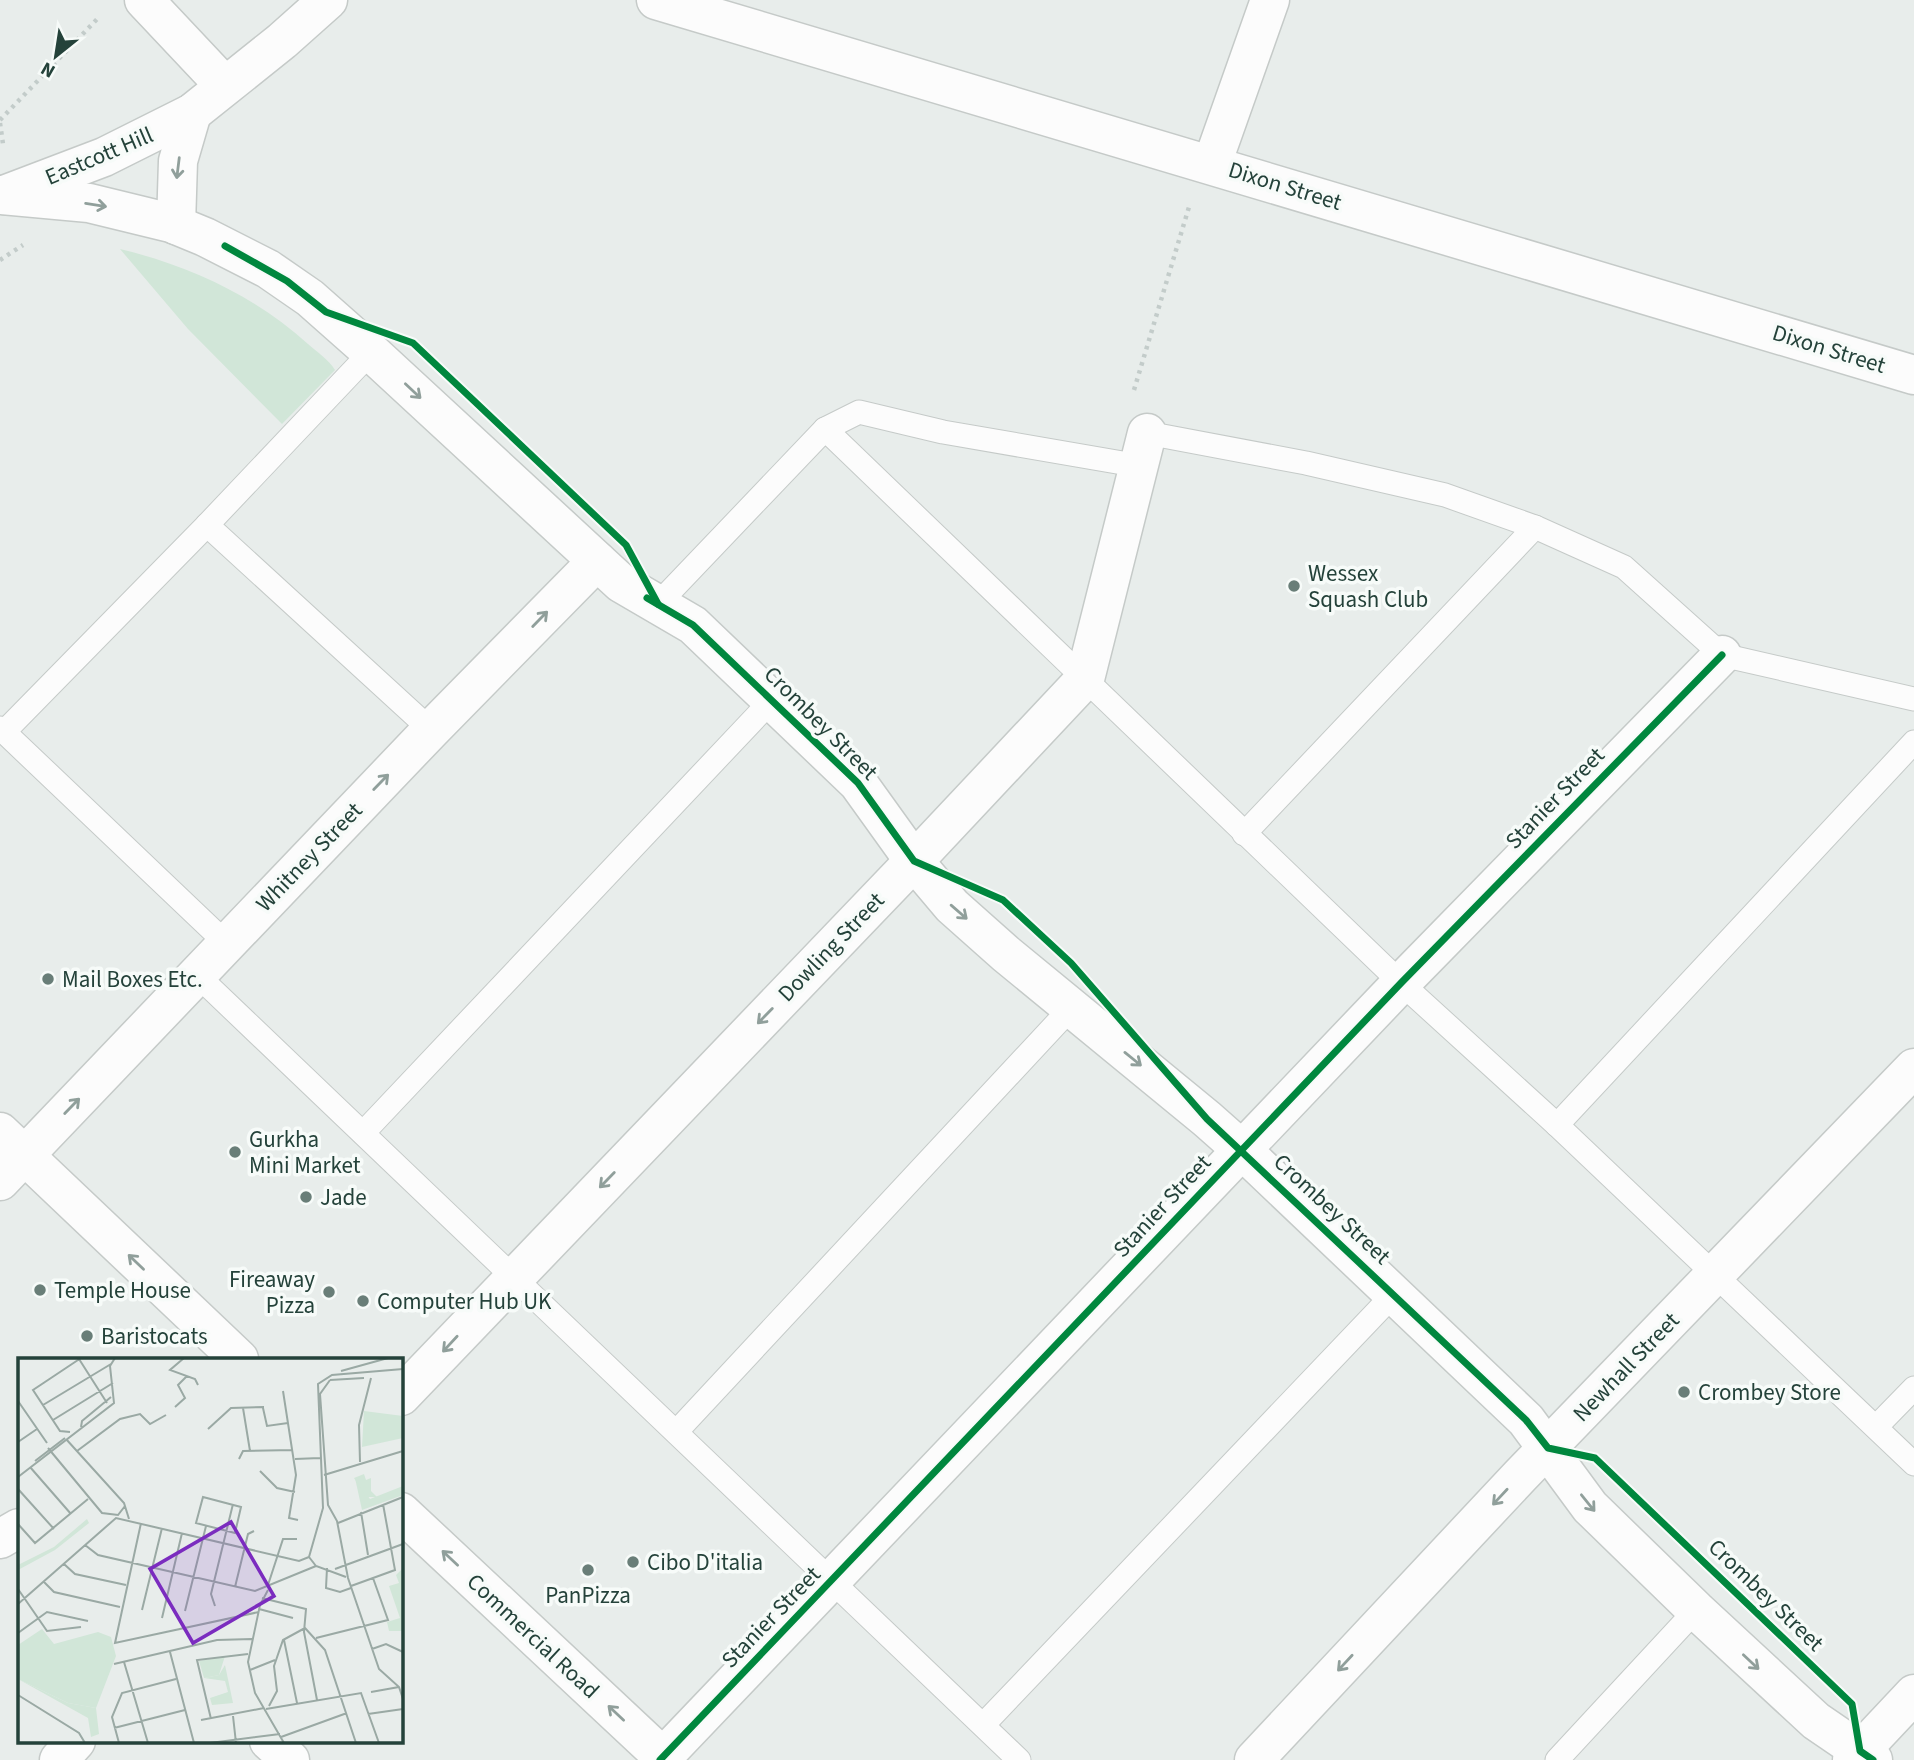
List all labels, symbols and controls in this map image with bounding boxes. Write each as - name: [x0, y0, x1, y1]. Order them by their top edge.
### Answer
- north arrow: [21, 21, 91, 91]
- text: N: [36, 55, 60, 84]
- street label: Eastcott Hill: [40, 118, 158, 194]
- street label: Dixon Street: [1224, 153, 1346, 219]
- one-way arrow: [171, 156, 184, 179]
- one-way arrow: [84, 199, 107, 212]
- street label: Dixon Street: [1768, 316, 1890, 382]
- one-way arrow: [404, 382, 421, 399]
- place label: Wessex Squash Club: [1308, 557, 1428, 616]
- marker: Wessex Squash Club: [1286, 578, 1302, 594]
- one-way arrow: [531, 611, 548, 628]
- street label: Crombey Street: [756, 658, 886, 788]
- street label: Stanier Street: [1498, 739, 1612, 856]
- one-way arrow: [372, 774, 389, 791]
- street label: Whitney Street: [248, 795, 370, 919]
- street label: Dowling Street: [770, 885, 892, 1009]
- one-way arrow: [950, 904, 968, 920]
- place label: Mail Boxes Etc.: [62, 963, 203, 996]
- marker: Mail Boxes Etc.: [40, 971, 56, 987]
- one-way arrow: [757, 1007, 774, 1024]
- one-way arrow: [1124, 1051, 1142, 1066]
- one-way arrow: [63, 1098, 80, 1115]
- place label: Gurkha Mini Market: [249, 1123, 361, 1182]
- marker: Gurkha Mini Market: [227, 1144, 243, 1160]
- street label: Crombey Street: [1266, 1146, 1398, 1272]
- street label: Stanier Street: [1105, 1147, 1219, 1265]
- one-way arrow: [599, 1171, 616, 1188]
- place label: Jade: [320, 1181, 367, 1214]
- marker: Jade: [298, 1189, 314, 1205]
- one-way arrow: [128, 1253, 145, 1270]
- place label: Fireaway Pizza: [229, 1263, 315, 1322]
- place label: Temple House: [54, 1274, 191, 1307]
- marker: Temple House: [32, 1282, 48, 1298]
- marker: Fireaway Pizza: [321, 1284, 337, 1300]
- place label: Computer Hub UK: [377, 1285, 552, 1318]
- marker: Computer Hub UK: [355, 1293, 371, 1309]
- street label: Newhall Street: [1565, 1305, 1687, 1429]
- place label: Baristocats: [101, 1320, 208, 1353]
- marker: Baristocats: [79, 1328, 95, 1344]
- one-way arrow: [441, 1335, 458, 1352]
- inset map: [18, 1358, 402, 1742]
- place label: Crombey Store: [1698, 1376, 1841, 1409]
- marker: Crombey Store: [1676, 1384, 1692, 1400]
- one-way arrow: [1492, 1488, 1509, 1505]
- one-way arrow: [1580, 1494, 1596, 1512]
- street label: Crombey Street: [1701, 1531, 1831, 1659]
- place label: Cibo D'italia: [647, 1546, 763, 1579]
- one-way arrow: [441, 1550, 459, 1566]
- marker: Cibo D'italia: [625, 1554, 641, 1570]
- street label: Stanier Street: [714, 1558, 828, 1675]
- marker: PanPizza: [580, 1562, 596, 1578]
- street label: Commercial Road: [459, 1566, 607, 1706]
- place label: PanPizza: [545, 1579, 631, 1612]
- one-way arrow: [1742, 1653, 1759, 1670]
- one-way arrow: [1336, 1654, 1353, 1671]
- one-way arrow: [608, 1705, 625, 1722]

